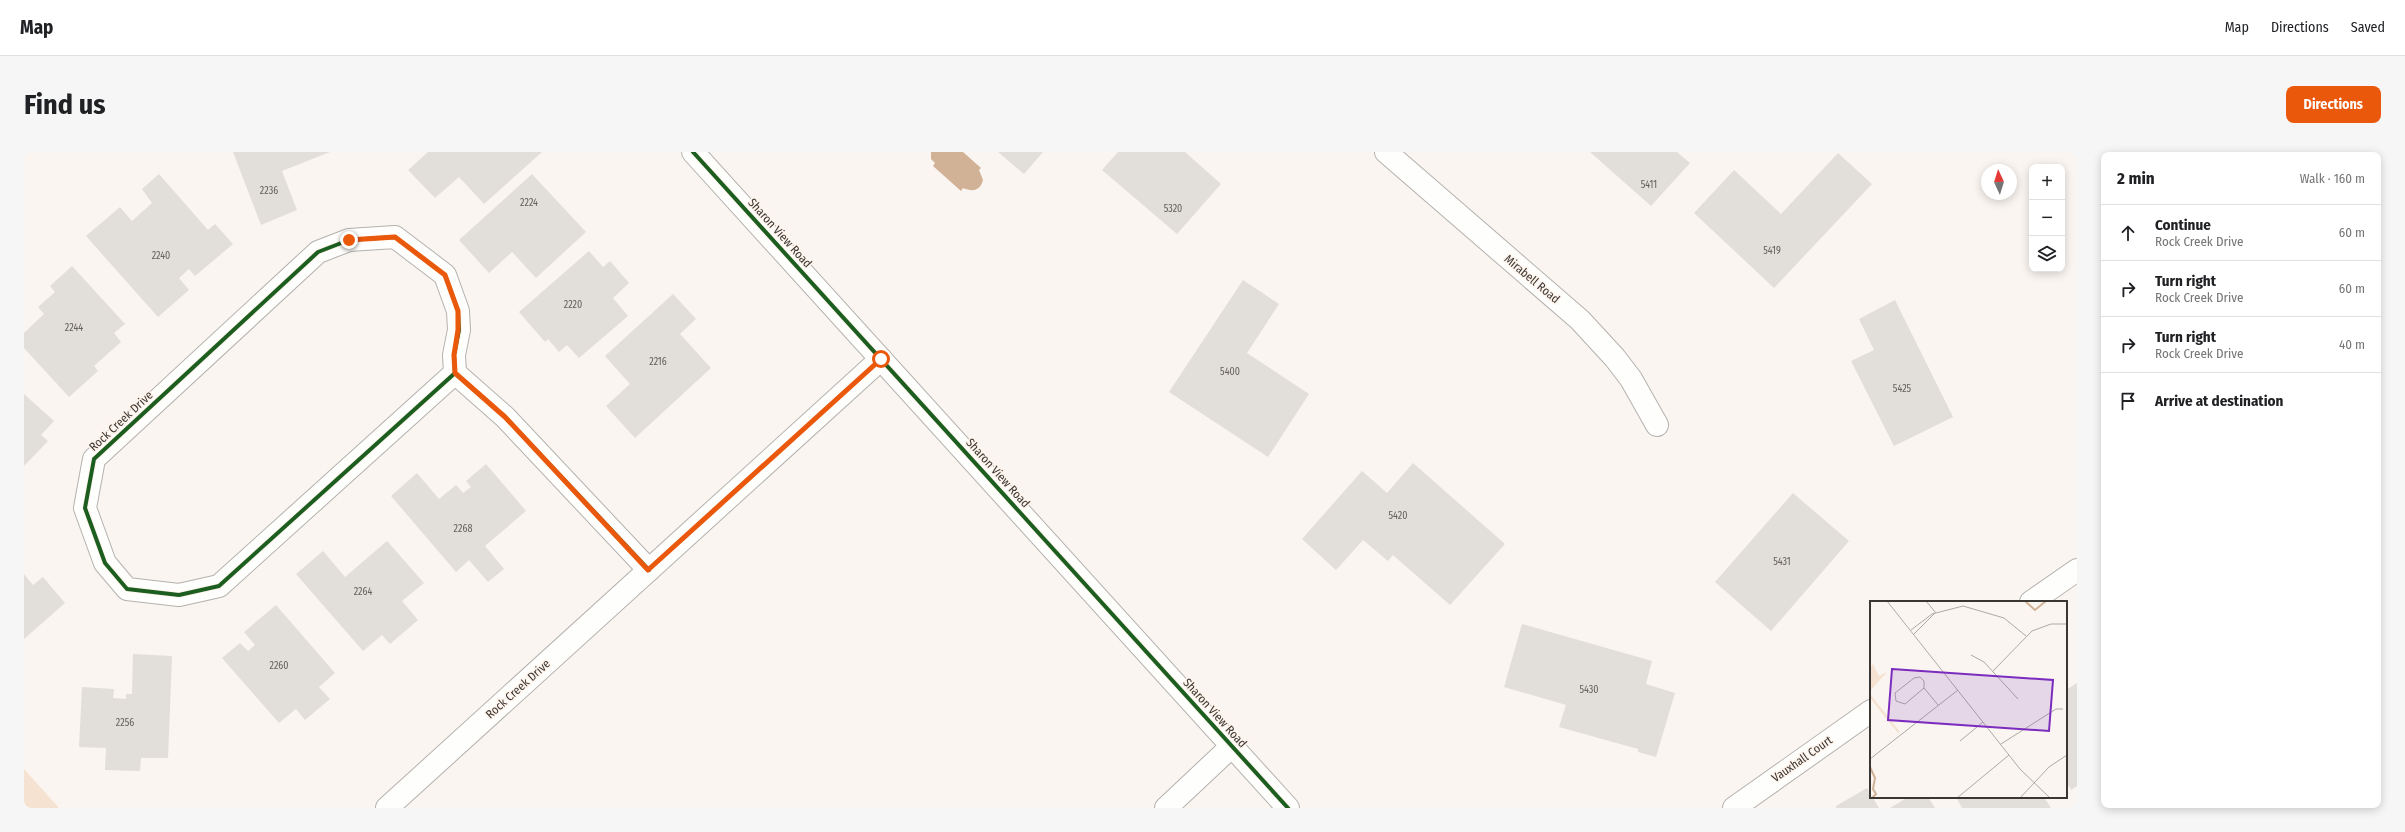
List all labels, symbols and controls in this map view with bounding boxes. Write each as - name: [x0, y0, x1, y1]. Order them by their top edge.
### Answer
- text: Map: [20, 16, 53, 39]
- text: Map: [2225, 19, 2249, 36]
- text: Directions: [2271, 19, 2329, 36]
- text: Saved: [2351, 19, 2385, 36]
- button: Directions: [2286, 86, 2381, 123]
- text: Find us: [24, 88, 106, 121]
- north arrow: [1981, 164, 2017, 200]
- map controls: [2029, 164, 2065, 272]
- button: +: [2029, 164, 2065, 200]
- text: 2 min: [2117, 168, 2155, 189]
- text: Walk · 160 m: [2300, 171, 2365, 186]
- house number: 5411: [1641, 179, 1657, 191]
- house number: 2236: [260, 185, 278, 197]
- street label: Sharon View Road: [745, 196, 815, 270]
- house number: 2224: [520, 197, 538, 209]
- button: −: [2029, 200, 2065, 236]
- house number: 5320: [1164, 203, 1182, 215]
- text: Continue: [2155, 216, 2211, 234]
- icon: ahead: [2117, 222, 2139, 244]
- text: 60 m: [2339, 225, 2365, 240]
- route end: [340, 231, 358, 249]
- text: Rock Creek Drive: [2155, 234, 2243, 249]
- button: layers: [2029, 236, 2065, 272]
- house number: 5419: [1763, 245, 1781, 257]
- house number: 2240: [152, 250, 170, 262]
- street label: Mirabell Road: [1502, 252, 1562, 306]
- text: Turn right: [2155, 272, 2216, 290]
- icon: right: [2117, 278, 2139, 300]
- text: 60 m: [2339, 281, 2365, 296]
- text: Rock Creek Drive: [2155, 290, 2243, 305]
- house number: 2220: [564, 299, 582, 311]
- house number: 2244: [65, 322, 83, 334]
- text: Turn right: [2155, 328, 2216, 346]
- icon: right: [2117, 334, 2139, 356]
- text: 40 m: [2339, 337, 2365, 352]
- text: Rock Creek Drive: [2155, 346, 2243, 361]
- route start: [872, 350, 890, 368]
- house number: 2216: [649, 356, 667, 368]
- house number: 5400: [1220, 366, 1240, 378]
- house number: 5425: [1893, 383, 1912, 395]
- street label: Rock Creek Drive: [86, 388, 156, 454]
- icon: arrive: [2117, 390, 2139, 412]
- text: Arrive at destination: [2155, 392, 2283, 410]
- street label: Sharon View Road: [963, 436, 1033, 510]
- house number: 5420: [1389, 510, 1407, 522]
- house number: 2268: [454, 523, 472, 535]
- house number: 5431: [1773, 556, 1791, 568]
- house number: 2264: [354, 586, 372, 598]
- inset map: [1870, 601, 2067, 798]
- street label: Rock Creek Drive: [483, 656, 553, 722]
- house number: 2260: [270, 660, 289, 672]
- street label: Sharon View Road: [1180, 676, 1250, 750]
- house number: 5430: [1579, 684, 1599, 696]
- house number: 2256: [116, 717, 134, 729]
- street label: Vauxhall Court: [1769, 733, 1835, 785]

